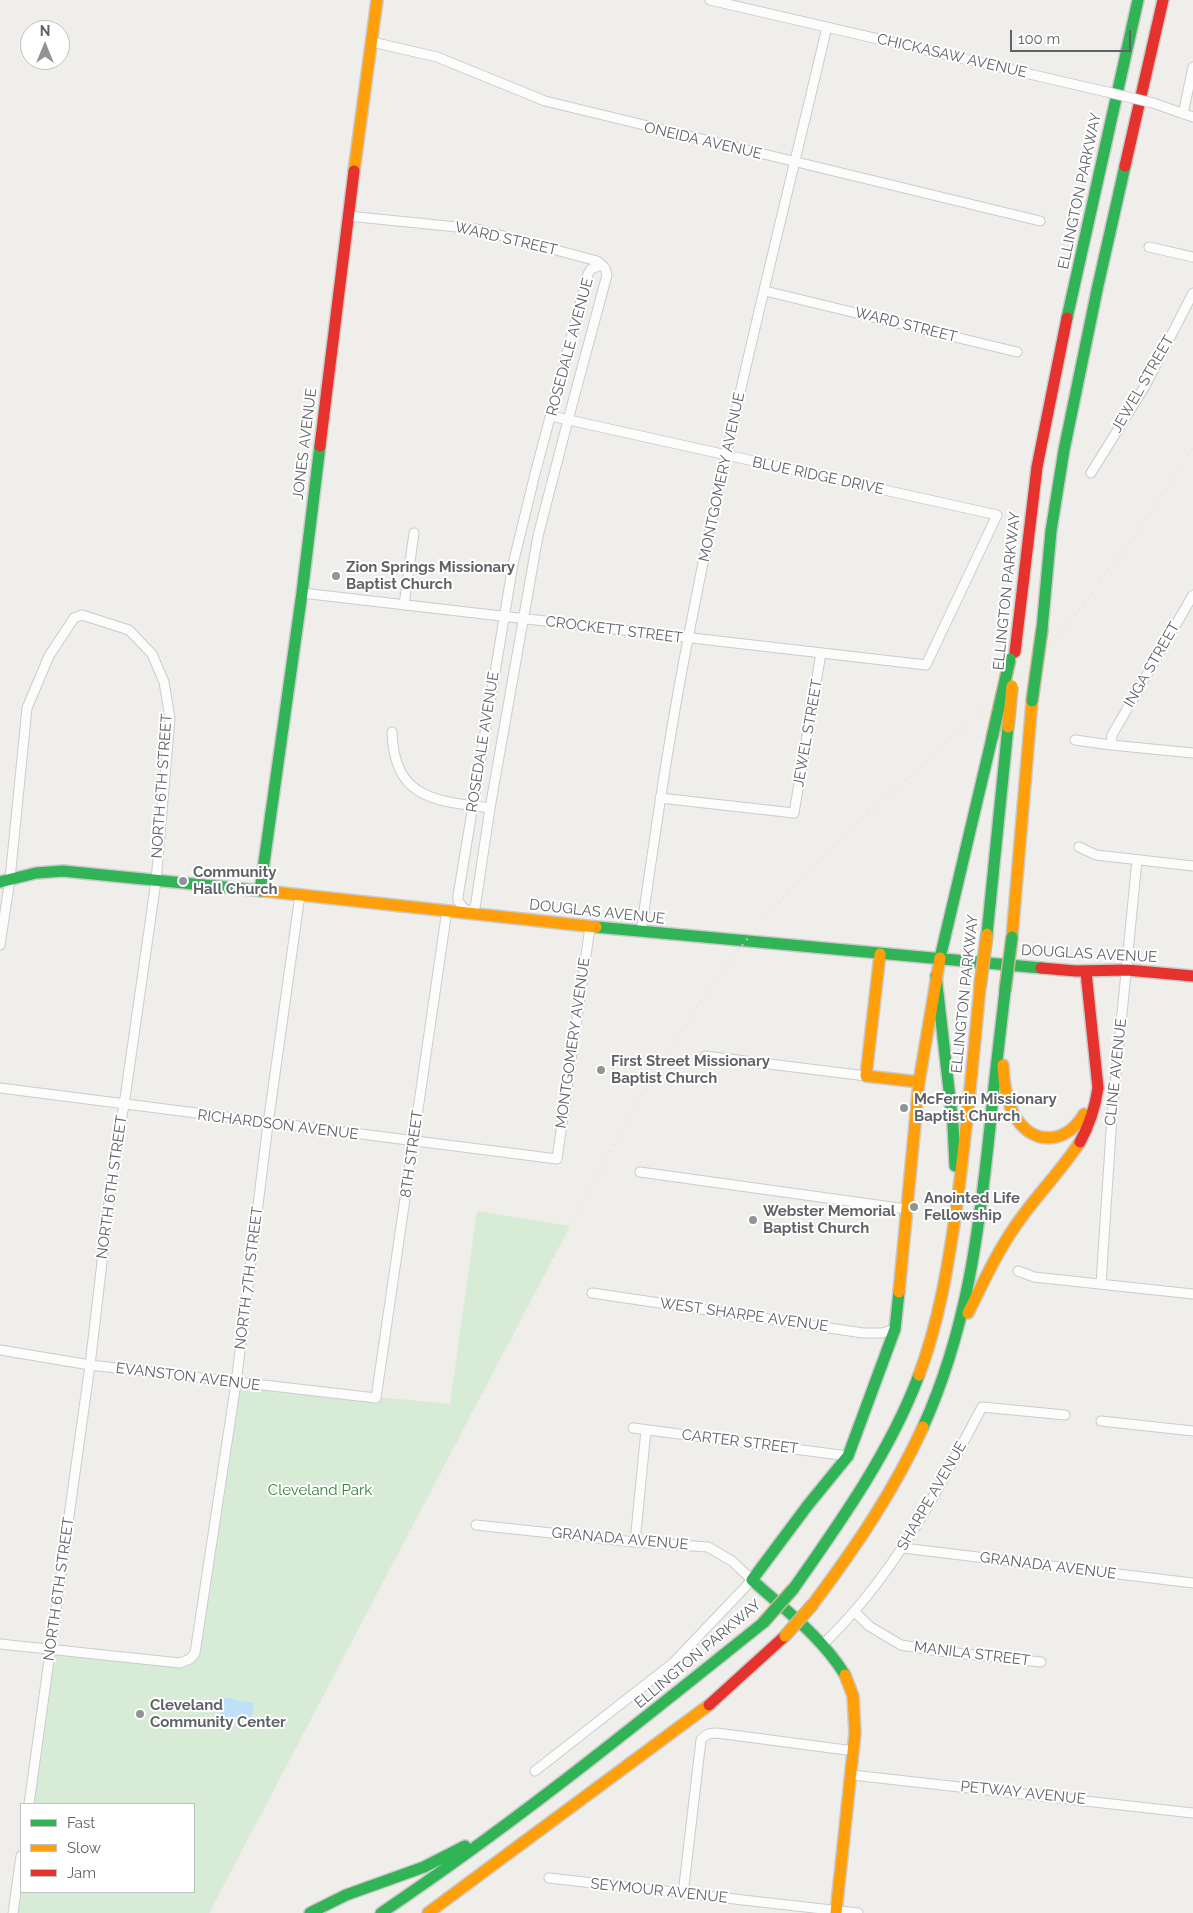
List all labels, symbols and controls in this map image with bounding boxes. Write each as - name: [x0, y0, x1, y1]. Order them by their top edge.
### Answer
- north arrow: [20, 20, 70, 70]
- scale bar: [1013, 20, 1134, 52]
- text: N: [40, 23, 50, 39]
- street label: CHICKASAW AVENUE: [875, 30, 1029, 82]
- text: 100 m: [1018, 30, 1060, 48]
- street label: ELLINGTON PARKWAY: [1055, 111, 1105, 271]
- street label: ONEIDA AVENUE: [642, 119, 764, 163]
- street label: WARD STREET: [453, 218, 559, 260]
- street label: ROSEDALE AVENUE: [543, 276, 597, 418]
- street label: WARD STREET: [853, 304, 959, 346]
- street label: JEWEL STREET: [1108, 332, 1178, 436]
- street label: JONES AVENUE: [289, 387, 321, 501]
- street label: MONTGOMERY AVENUE: [695, 391, 749, 563]
- street label: BLUE RIDGE DRIVE: [751, 453, 885, 499]
- street label: ELLINGTON PARKWAY: [990, 511, 1024, 671]
- place label: Zion Springs Missionary Baptist Church: [346, 558, 515, 593]
- marker: Zion Springs Missionary Baptist Church: [330, 570, 342, 582]
- street label: CROCKETT STREET: [544, 613, 684, 647]
- street label: INGA STREET: [1120, 619, 1184, 711]
- street label: ROSEDALE AVENUE: [463, 670, 503, 814]
- street label: JEWEL STREET: [790, 678, 826, 788]
- street label: NORTH 6TH STREET: [148, 713, 176, 859]
- place label: Community Hall Church: [193, 863, 278, 898]
- marker: Community Hall Church: [177, 875, 189, 887]
- street label: DOUGLAS AVENUE: [528, 896, 666, 928]
- street label: ELLINGTON PARKWAY: [948, 914, 982, 1074]
- street label: DOUGLAS AVENUE: [1020, 941, 1158, 967]
- street label: MONTGOMERY AVENUE: [552, 956, 594, 1130]
- street label: CLINE AVENUE: [1101, 1017, 1131, 1127]
- place label: First Street Missionary Baptist Church: [611, 1052, 770, 1087]
- marker: First Street Missionary Baptist Church: [595, 1064, 607, 1076]
- place label: McFerrin Missionary Baptist Church: [914, 1090, 1057, 1125]
- marker: McFerrin Missionary Baptist Church: [898, 1102, 910, 1114]
- street label: RICHARDSON AVENUE: [197, 1106, 359, 1144]
- street label: 8TH STREET: [397, 1109, 427, 1199]
- street label: NORTH 6TH STREET: [93, 1114, 131, 1260]
- place label: Anointed Life Fellowship: [924, 1189, 1020, 1224]
- marker: Anointed Life Fellowship: [908, 1201, 920, 1213]
- place label: Webster Memorial Baptist Church: [763, 1202, 896, 1237]
- street label: NORTH 7TH STREET: [231, 1205, 267, 1351]
- marker: Webster Memorial Baptist Church: [747, 1214, 759, 1226]
- street label: WEST SHARPE AVENUE: [659, 1294, 829, 1336]
- street label: EVANSTON AVENUE: [115, 1359, 261, 1395]
- street label: CARTER STREET: [681, 1426, 799, 1458]
- street label: SHARPE AVENUE: [893, 1438, 971, 1554]
- park label: Cleveland Park: [268, 1481, 372, 1499]
- street label: NORTH 6TH STREET: [40, 1516, 78, 1662]
- street label: GRANADA AVENUE: [551, 1524, 689, 1554]
- street label: GRANADA AVENUE: [979, 1549, 1117, 1583]
- street label: ELLINGTON PARKWAY: [631, 1596, 765, 1712]
- street label: MANILA STREET: [913, 1638, 1031, 1670]
- place label: Cleveland Community Center: [150, 1696, 286, 1731]
- marker: Cleveland Community Center: [134, 1708, 146, 1720]
- street label: PETWAY AVENUE: [960, 1777, 1086, 1809]
- legend: [20, 1803, 195, 1893]
- text: Fast: [67, 1814, 95, 1832]
- text: Slow: [67, 1839, 101, 1857]
- text: Jam: [67, 1864, 96, 1882]
- street label: SEYMOUR AVENUE: [589, 1875, 729, 1907]

